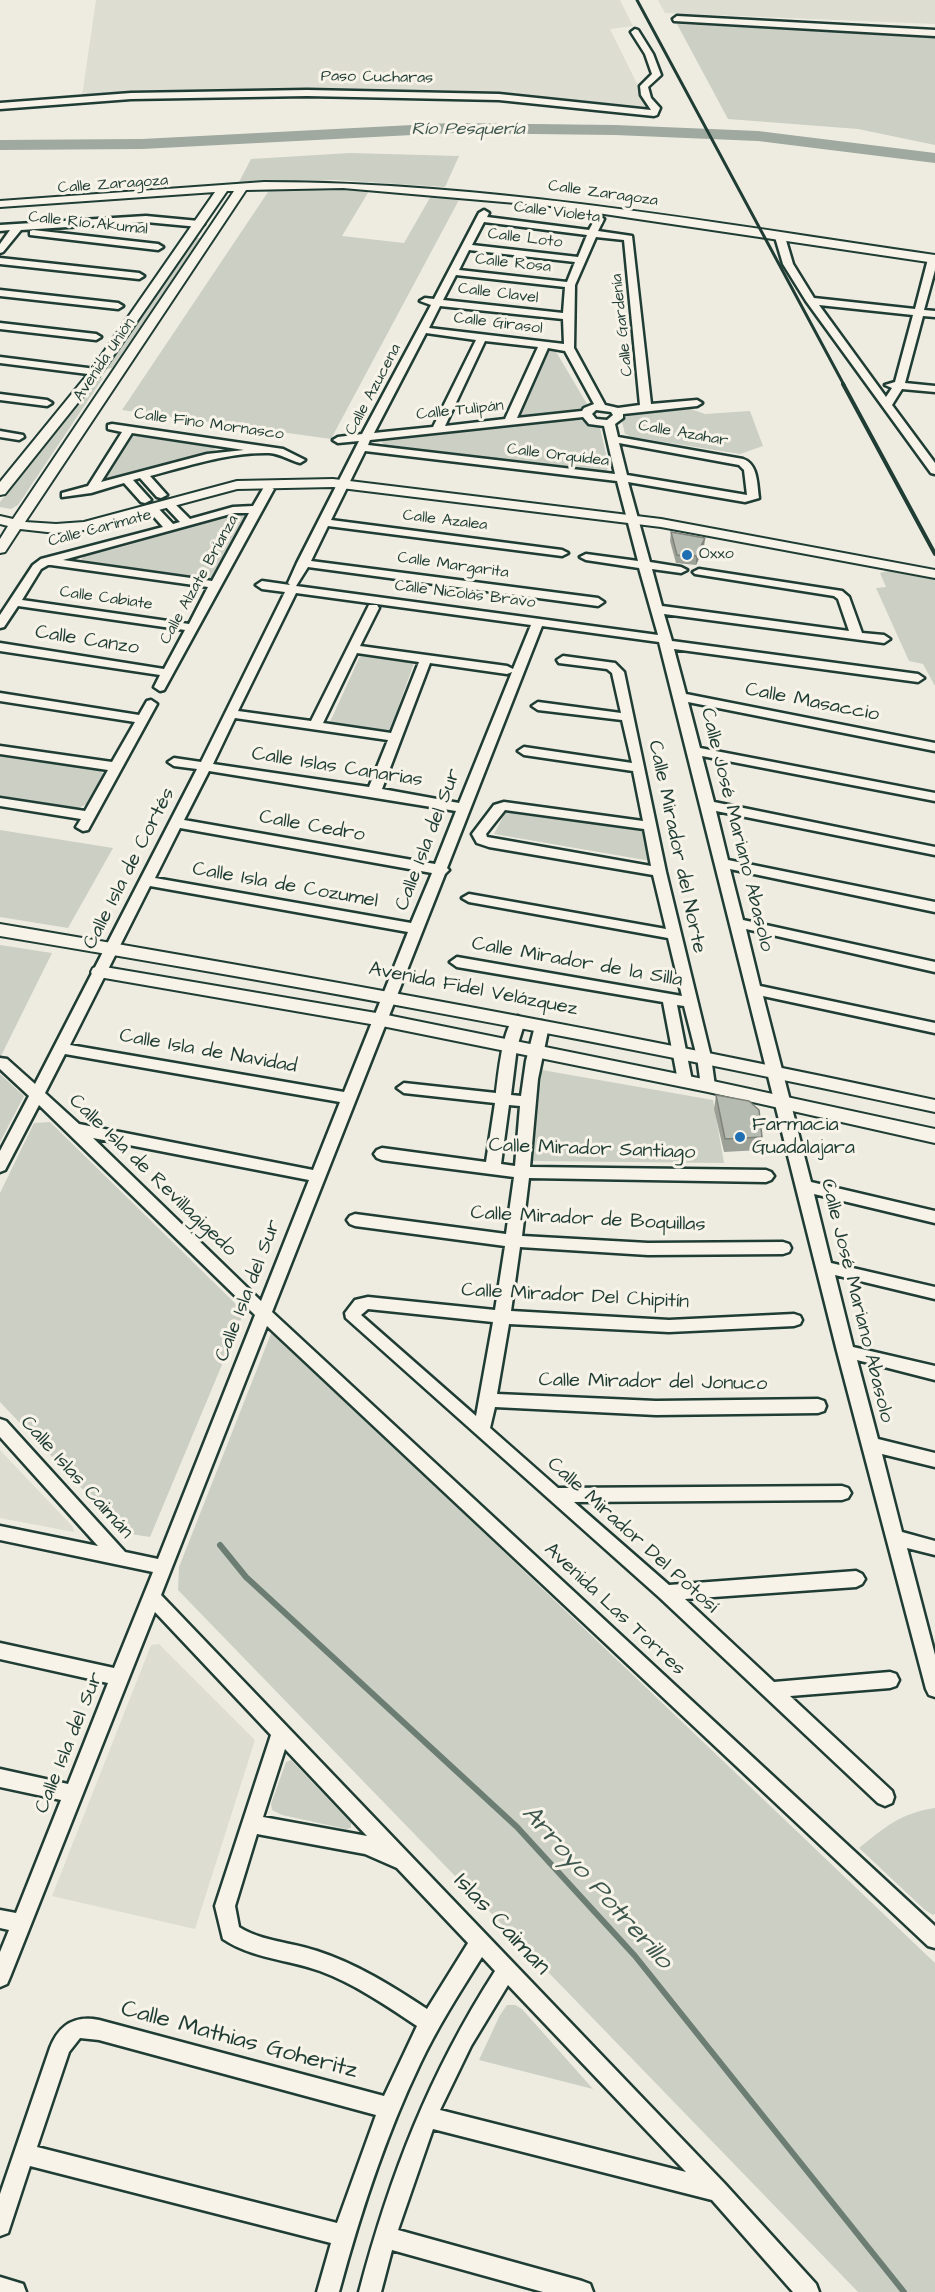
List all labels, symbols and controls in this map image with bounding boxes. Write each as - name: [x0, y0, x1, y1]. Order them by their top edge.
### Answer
- street label: Paso Cucharas: [321, 67, 433, 89]
- water label: Río Pesquería: [411, 119, 525, 141]
- street label: Calle Zaragoza: [57, 172, 169, 198]
- street label: Calle Zaragoza: [547, 177, 659, 211]
- street label: Calle Violeta: [513, 198, 601, 228]
- street label: Calle Río Akumal: [27, 208, 149, 240]
- street label: Calle Loto: [487, 225, 563, 253]
- street label: Calle Rosa: [474, 250, 552, 278]
- street label: Calle Gardenía: [608, 273, 638, 377]
- street label: Calle Clavel: [457, 280, 539, 308]
- street label: Calle Girasol: [452, 309, 544, 339]
- street label: Avenida Unión: [70, 315, 140, 405]
- street label: Calle Azucena: [342, 341, 406, 439]
- street label: Calle Tulipán: [415, 397, 505, 425]
- street label: Calle Fino Mornasco: [133, 405, 285, 445]
- street label: Calle Azahar: [637, 417, 729, 451]
- street label: Calle Orquídea: [506, 440, 610, 472]
- street label: Calle Carimate: [46, 506, 154, 552]
- street label: Calle Azalea: [402, 506, 488, 536]
- street label: Calle Alzate Brianza: [157, 512, 243, 648]
- place label: Oxxo: [699, 545, 734, 565]
- marker: Oxxo: [680, 548, 694, 562]
- street label: Calle Margarita: [396, 549, 510, 583]
- street label: Calle Nicolás Bravo: [393, 577, 537, 613]
- street label: Calle Cabiate: [58, 583, 154, 615]
- street label: Calle Canzo: [33, 621, 141, 661]
- street label: Calle Masaccio: [743, 678, 881, 728]
- street label: Calle José Mariano Abasolo: [694, 706, 778, 954]
- street label: Calle Mirador del Norte: [642, 739, 710, 955]
- street label: Calle Islas Canarias: [250, 743, 424, 793]
- street label: Calle Isla del Sur: [391, 766, 467, 914]
- street label: Calle Isla de Cortés: [79, 784, 181, 954]
- street label: Calle Cedro: [257, 806, 367, 848]
- street label: Calle Isla de Cozumel: [190, 858, 380, 914]
- street label: Calle Mirador de la Silla: [470, 933, 684, 993]
- street label: Avenida Fidel Velázquez: [367, 958, 579, 1022]
- street label: Calle Isla de Navidad: [117, 1025, 299, 1079]
- street label: Calle Isla de Revillagigedo: [63, 1090, 241, 1262]
- place label: Farmacia Guadalajara: [752, 1114, 855, 1161]
- marker: Farmacia Guadalajara: [733, 1130, 747, 1144]
- street label: Calle Mirador Santiago: [488, 1134, 696, 1166]
- street label: Calle José Mariano Abasolo: [814, 1177, 898, 1425]
- street label: Calle Mirador de Boquillas: [470, 1202, 706, 1238]
- street label: Calle Isla del Sur: [211, 1217, 287, 1365]
- street label: Calle Mirador Del Chipitín: [460, 1279, 690, 1315]
- street label: Calle Mirador del Jonuco: [538, 1369, 768, 1397]
- street label: Calle Islas Caimán: [15, 1412, 137, 1544]
- street label: Calle Mirador Del Potosí: [541, 1453, 723, 1619]
- street label: Avenida Las Torres: [538, 1538, 690, 1682]
- street label: Calle Isla del Sur: [31, 1669, 109, 1817]
- water label: Arroyo Potrerillo: [514, 1799, 678, 1977]
- street label: Islas Caiman: [446, 1868, 556, 1982]
- street label: Calle Mathias Goheritz: [117, 1996, 361, 2086]

